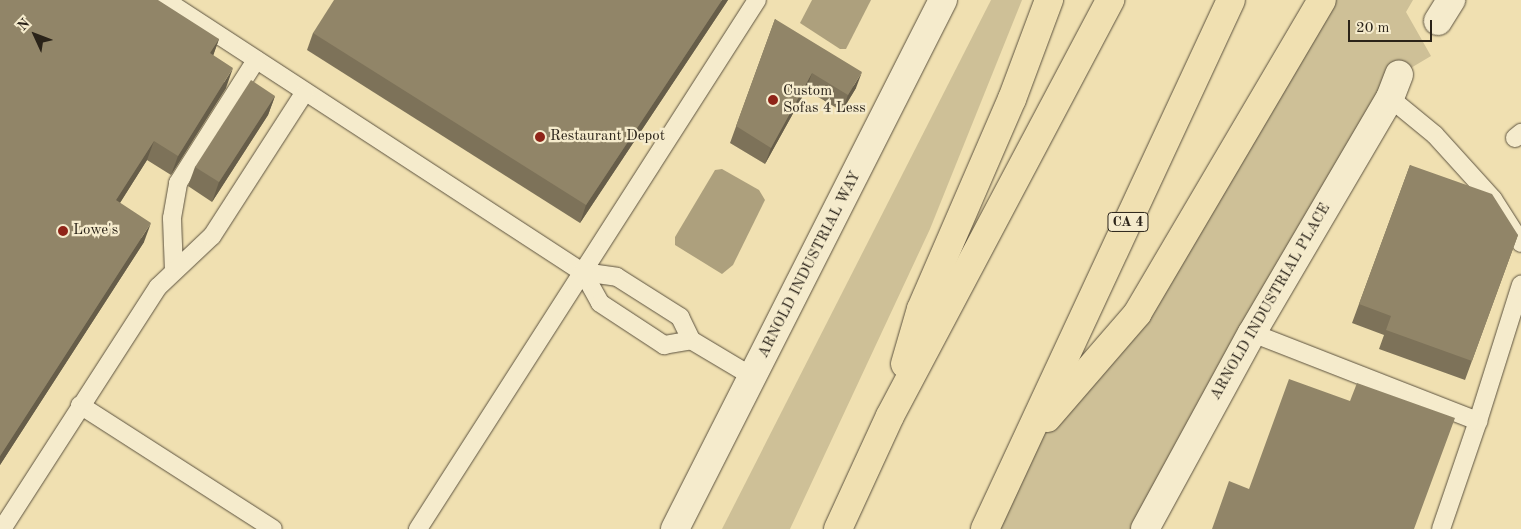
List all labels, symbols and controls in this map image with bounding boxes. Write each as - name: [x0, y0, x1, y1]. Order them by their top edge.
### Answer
- north arrow: [10, 10, 60, 60]
- scale bar: [1351, 10, 1435, 42]
- text: N: [15, 16, 33, 33]
- text: 20 m: [1356, 21, 1390, 36]
- place label: Custom Sofas 4 Less: [783, 82, 866, 117]
- marker: Custom Sofas 4 Less: [767, 94, 779, 106]
- place label: Restaurant Depot: [550, 128, 665, 146]
- marker: Restaurant Depot: [534, 131, 546, 143]
- street label: ARNOLD INDUSTRIAL WAY: [755, 169, 865, 361]
- street label: ARNOLD INDUSTRIAL PLACE: [1207, 200, 1335, 404]
- road number: CA 4: [1107, 210, 1149, 233]
- place label: Lowe's: [73, 222, 118, 240]
- marker: Lowe's: [57, 225, 69, 237]

